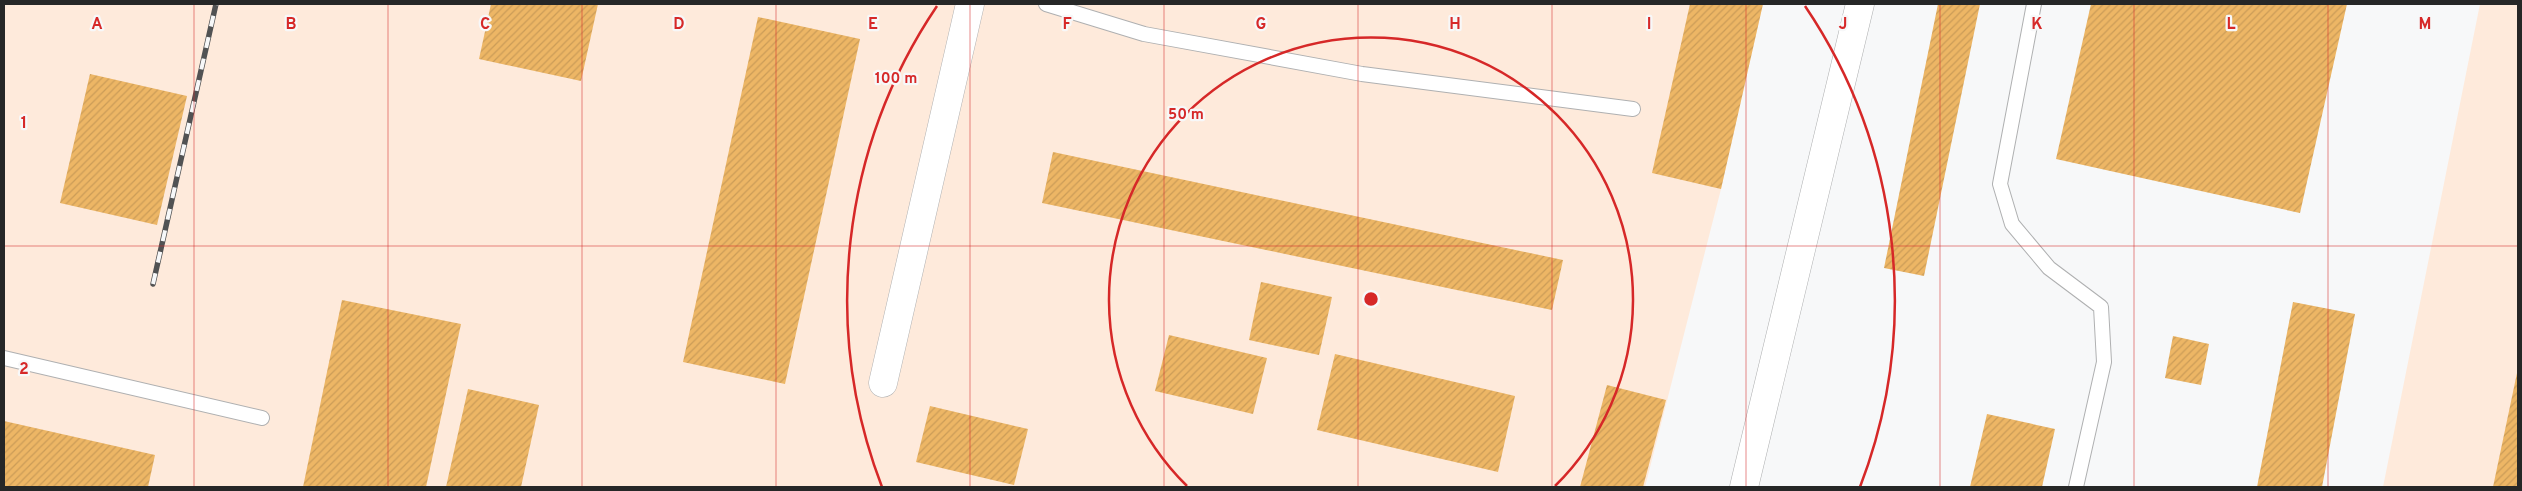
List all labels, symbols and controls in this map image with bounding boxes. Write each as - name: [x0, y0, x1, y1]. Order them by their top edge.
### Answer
- text: A: [91, 15, 103, 35]
- text: B: [285, 15, 297, 35]
- text: C: [480, 15, 490, 35]
- text: D: [673, 15, 685, 35]
- text: E: [868, 15, 878, 35]
- text: F: [1062, 15, 1072, 35]
- text: G: [1256, 15, 1266, 35]
- text: H: [1449, 15, 1461, 35]
- text: I: [1647, 15, 1651, 35]
- text: J: [1839, 15, 1847, 35]
- text: K: [2031, 15, 2043, 35]
- text: L: [2226, 15, 2236, 35]
- text: M: [2419, 15, 2431, 35]
- text: 100 m: [875, 70, 917, 89]
- text: 50 m: [1168, 106, 1204, 125]
- text: 1: [21, 114, 27, 134]
- centre of rings: [1362, 290, 1380, 308]
- text: 2: [19, 360, 29, 380]

